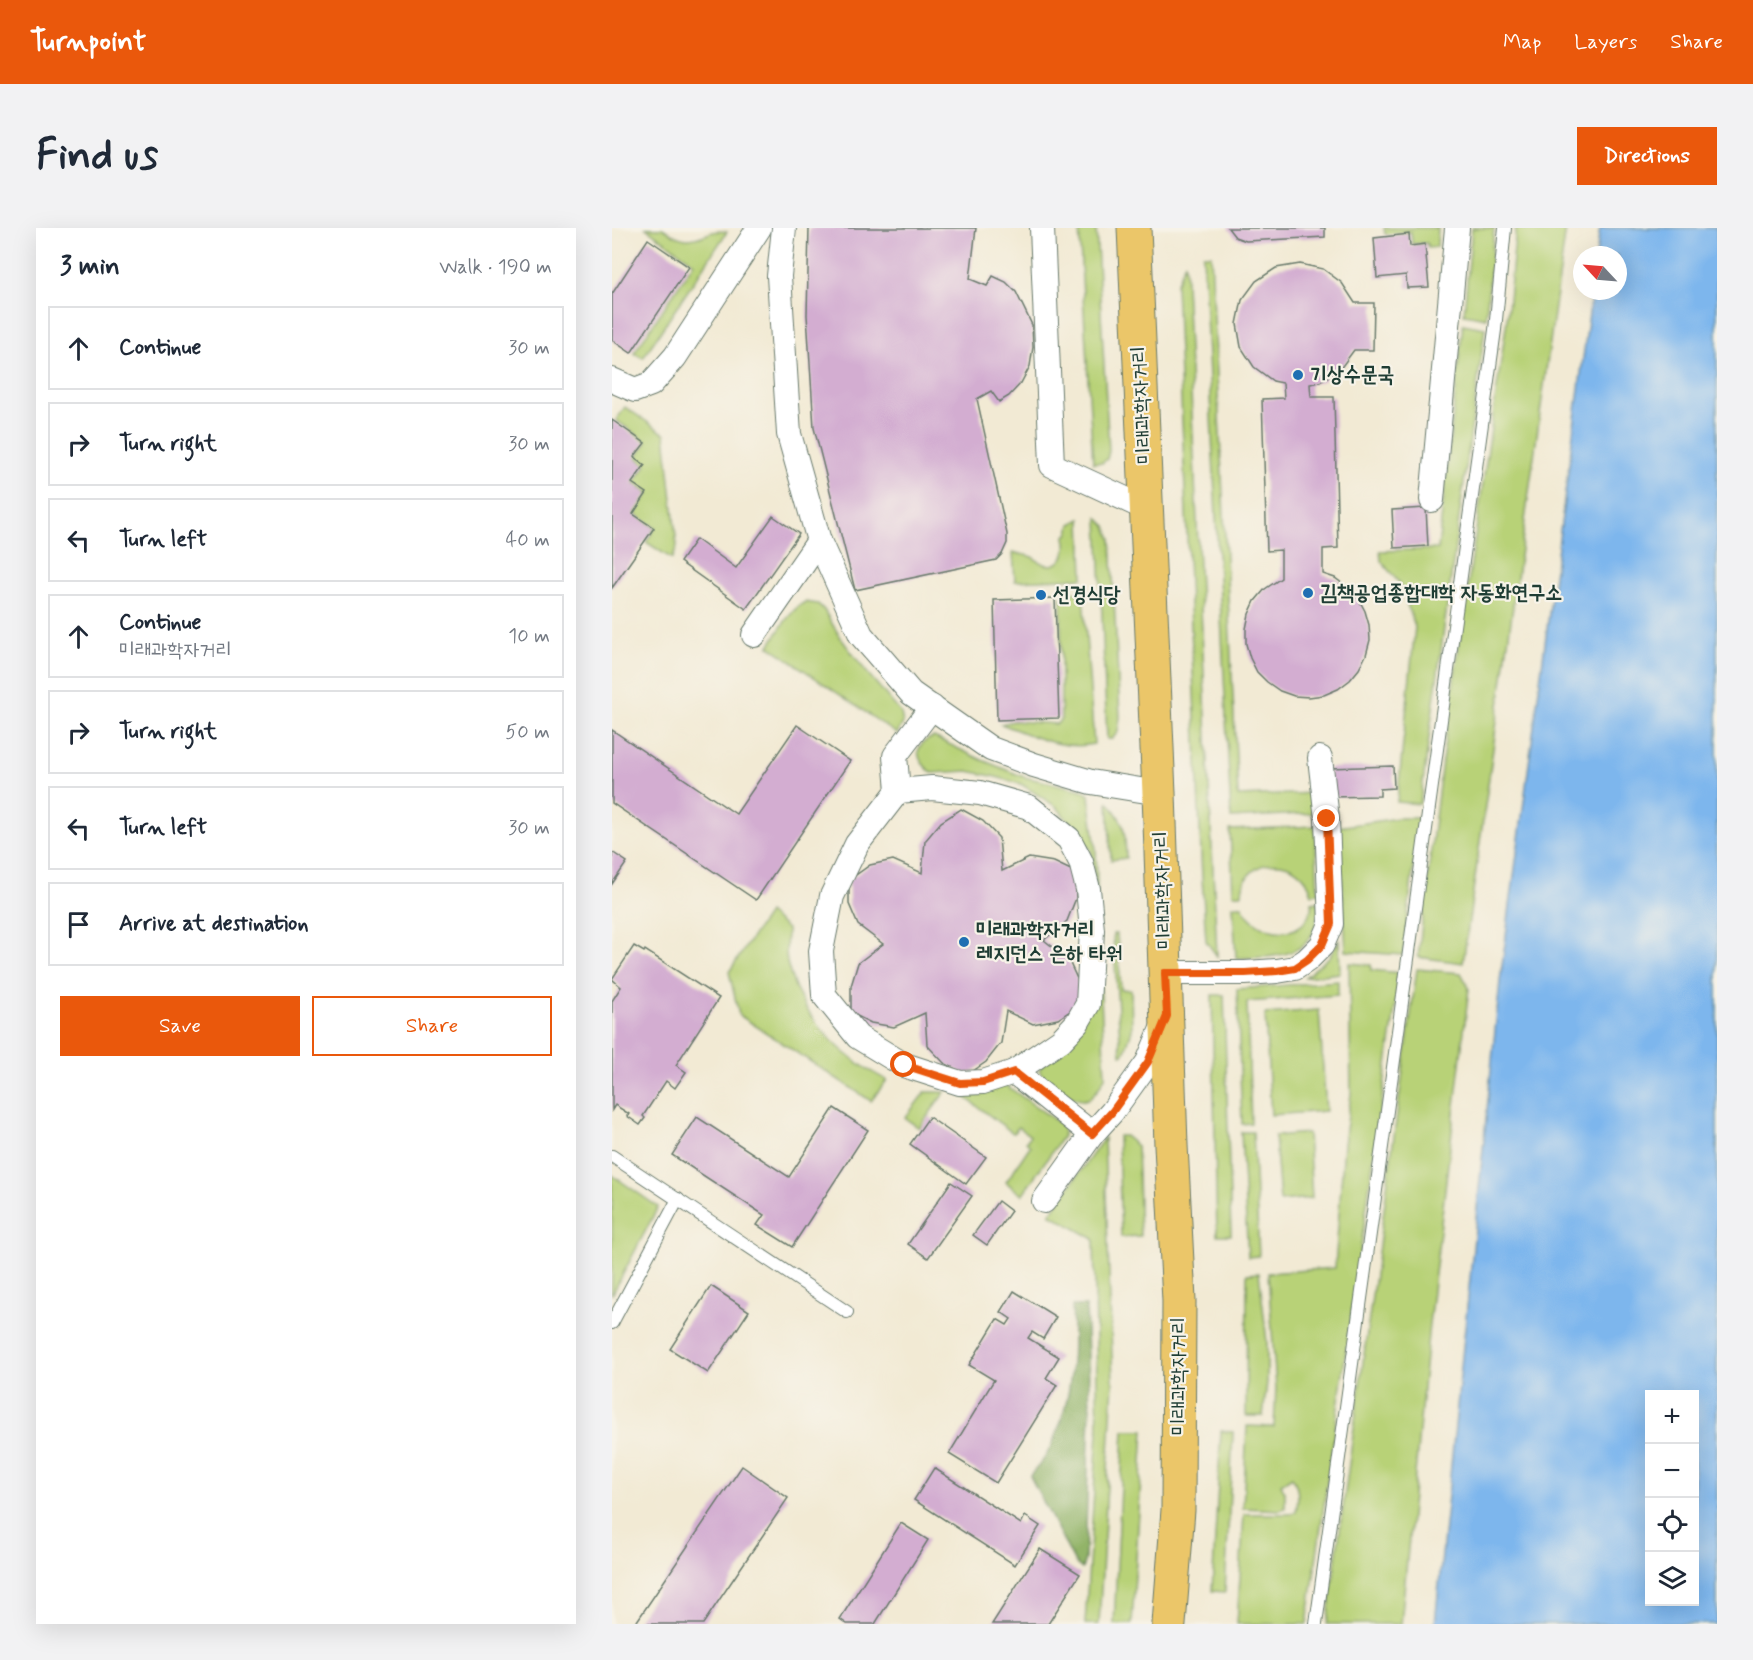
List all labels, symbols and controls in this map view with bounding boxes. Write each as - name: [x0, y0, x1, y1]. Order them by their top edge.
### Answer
- text: Turnpoint: [30, 24, 146, 61]
- text: Map: [1503, 28, 1541, 56]
- text: Layers: [1574, 28, 1637, 56]
- text: Share: [1670, 28, 1723, 56]
- button: Directions: [1577, 127, 1717, 185]
- text: Find us: [36, 129, 158, 184]
- north arrow: [1573, 246, 1627, 300]
- text: 3 min: [60, 250, 120, 284]
- text: Walk · 190 m: [439, 254, 552, 281]
- icon: ahead: [62, 332, 95, 365]
- text: Continue: [119, 334, 201, 362]
- text: 30 m: [508, 335, 550, 362]
- street label: 미래과학자거리: [1125, 345, 1159, 465]
- place label: 기상수문국: [1310, 361, 1395, 389]
- marker: 기상수문국: [1291, 368, 1305, 382]
- icon: right: [62, 428, 95, 461]
- text: Turn right: [119, 430, 217, 458]
- text: 30 m: [508, 431, 550, 458]
- icon: left: [62, 524, 95, 557]
- text: Turn left: [119, 526, 207, 554]
- text: 40 m: [506, 527, 550, 554]
- place label: 김책공업종합대학 자동화연구소: [1320, 579, 1562, 607]
- place label: 선경식당: [1053, 581, 1121, 609]
- marker: 김책공업종합대학 자동화연구소: [1301, 586, 1315, 600]
- marker: 선경식당: [1034, 588, 1048, 602]
- text: Continue: [119, 609, 201, 637]
- icon: ahead: [62, 620, 95, 653]
- text: 10 m: [508, 623, 550, 650]
- text: 미래과학자거리: [119, 637, 232, 664]
- icon: right: [62, 716, 95, 749]
- text: Turn right: [119, 718, 217, 746]
- text: 50 m: [505, 719, 550, 746]
- route end: [1313, 805, 1339, 831]
- icon: left: [62, 812, 95, 845]
- text: Turn left: [119, 814, 207, 842]
- text: 30 m: [508, 815, 550, 842]
- street label: 미래과학자거리: [1147, 830, 1179, 950]
- icon: arrive: [62, 908, 95, 941]
- text: Arrive at destination: [119, 910, 309, 938]
- place label: 미래과학자거리 레지던스 은하 타워: [976, 916, 1123, 968]
- marker: 미래과학자거리 레지던스 은하 타워: [957, 935, 971, 949]
- button: Save: [60, 996, 300, 1056]
- button: Share: [312, 996, 552, 1056]
- route start: [890, 1051, 916, 1077]
- street label: 미래과학자거리: [1165, 1317, 1193, 1435]
- map controls: [1645, 1390, 1699, 1606]
- button: +: [1645, 1390, 1699, 1444]
- button: −: [1645, 1444, 1699, 1498]
- button: locate: [1645, 1498, 1699, 1552]
- button: layers: [1645, 1552, 1699, 1606]

